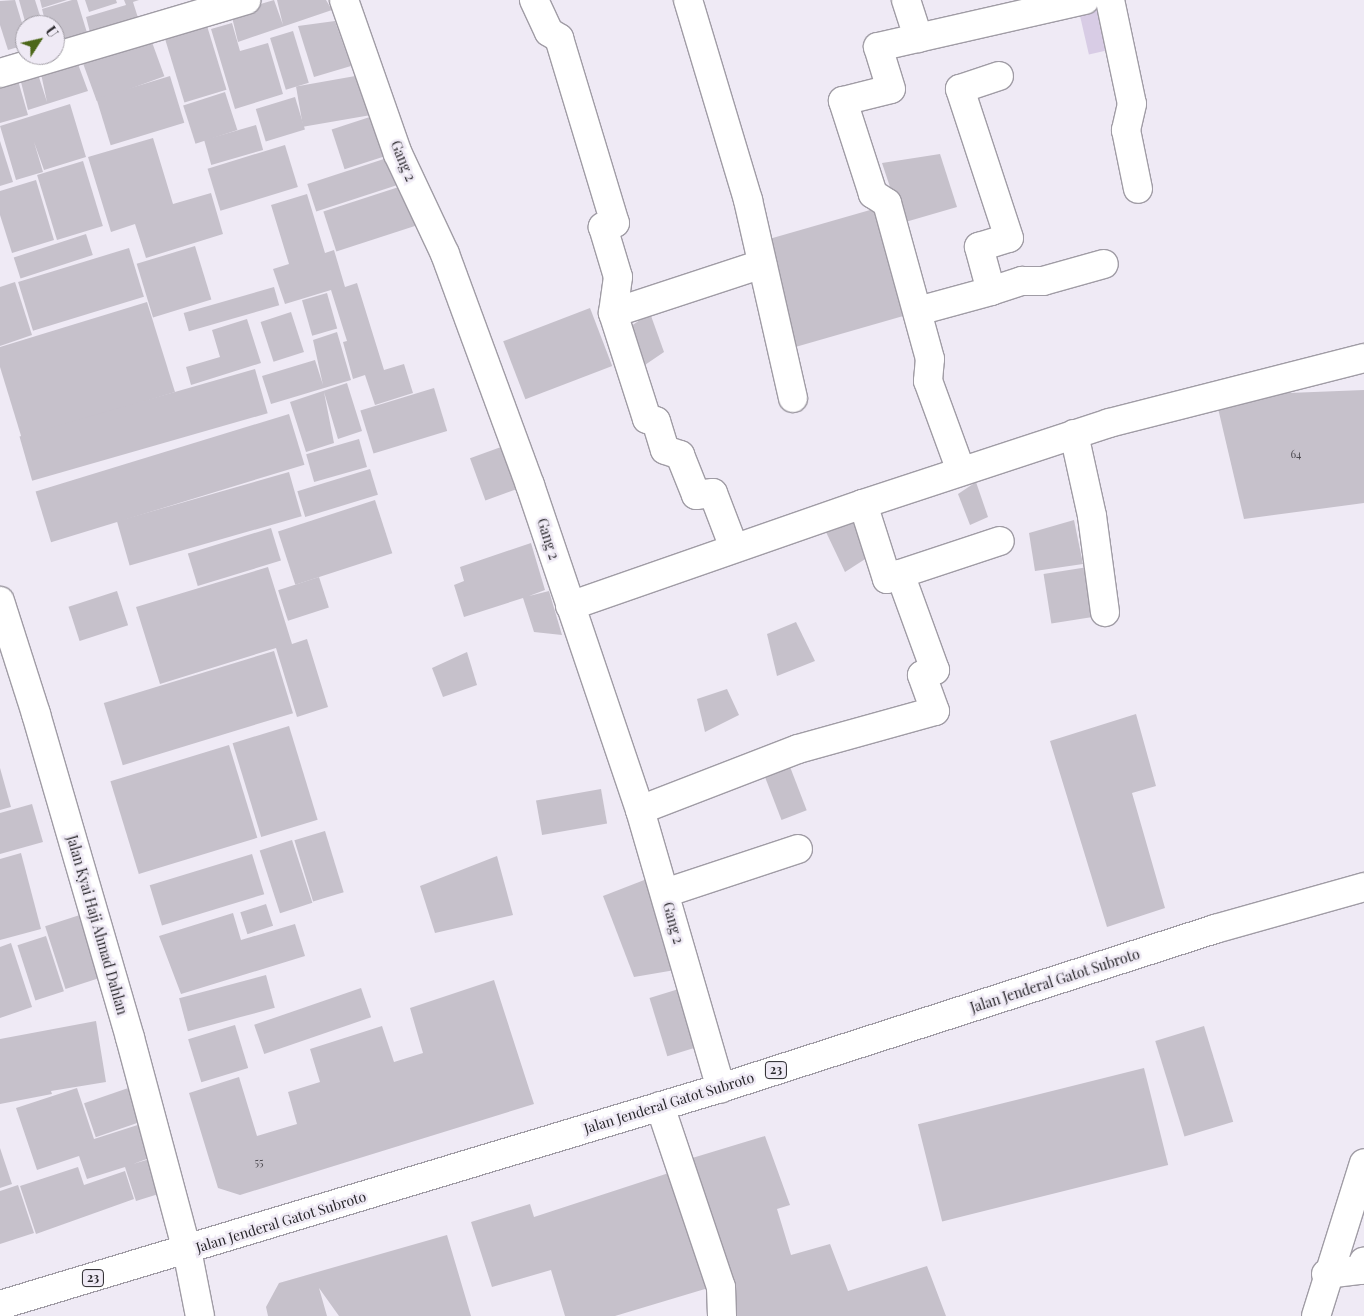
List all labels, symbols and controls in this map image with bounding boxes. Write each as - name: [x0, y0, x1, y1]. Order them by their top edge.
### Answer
- north arrow: [15, 15, 65, 65]
- text: U: [41, 22, 62, 41]
- street label: Gang 2: [387, 138, 419, 184]
- house number: 64: [1290, 447, 1302, 461]
- street label: Gang 2: [533, 516, 563, 562]
- street label: Jalan Kyai Haji Ahmad Dahlan: [63, 833, 131, 1017]
- street label: Gang 2: [659, 900, 687, 946]
- street label: Jalan Jenderal Gatot Subroto: [968, 946, 1142, 1016]
- road number: 23: [765, 1060, 787, 1080]
- street label: Jalan Jenderal Gatot Subroto: [582, 1069, 756, 1137]
- house number: 55: [254, 1155, 264, 1169]
- street label: Jalan Jenderal Gatot Subroto: [194, 1188, 368, 1256]
- road number: 23: [82, 1268, 104, 1288]

